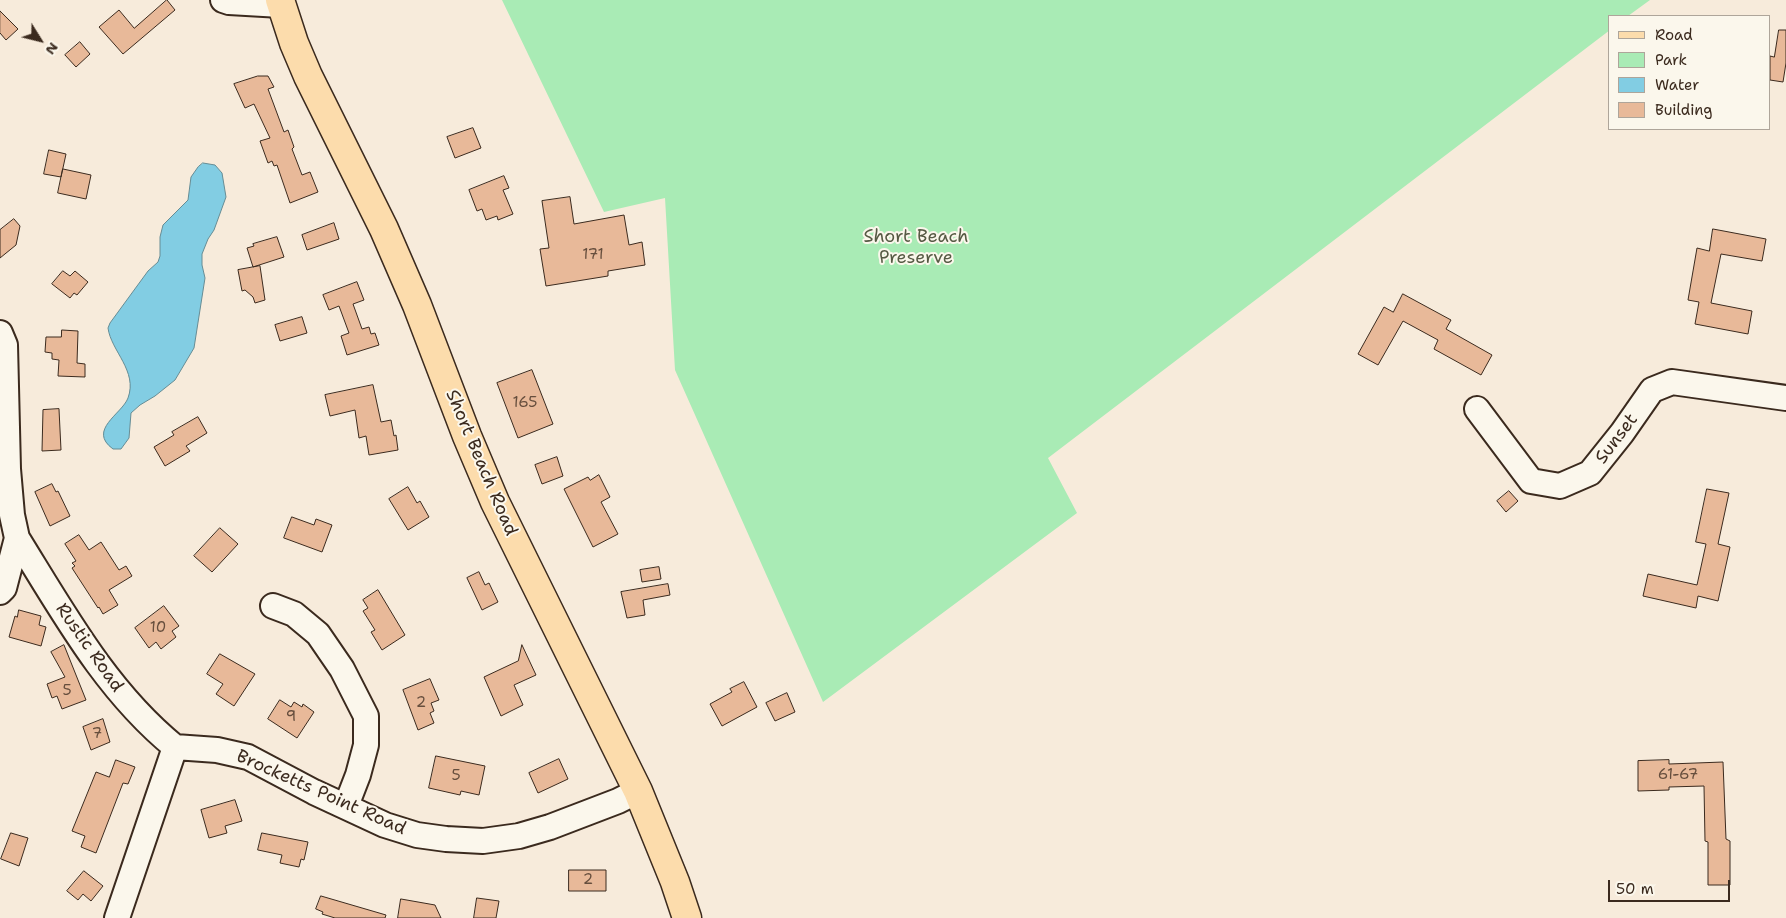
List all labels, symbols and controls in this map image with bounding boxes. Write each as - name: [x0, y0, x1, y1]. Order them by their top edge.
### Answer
- north arrow: [15, 15, 65, 65]
- legend: [1608, 15, 1771, 130]
- text: Road: [1655, 25, 1693, 45]
- text: N: [42, 39, 63, 59]
- text: Park: [1655, 50, 1687, 70]
- text: Water: [1655, 75, 1699, 95]
- text: Building: [1655, 100, 1712, 120]
- park label: Short Beach Preserve: [863, 226, 969, 268]
- house number: 171: [582, 246, 604, 264]
- street label: Short Beach Road: [440, 387, 522, 539]
- house number: 165: [513, 394, 537, 412]
- street label: Sunset: [1591, 410, 1643, 468]
- street label: Rustic Road: [50, 599, 128, 697]
- house number: 10: [150, 619, 166, 637]
- house number: 5: [62, 682, 72, 700]
- house number: 2: [416, 694, 426, 712]
- house number: 9: [286, 708, 296, 726]
- house number: 7: [92, 725, 102, 743]
- street label: Brocketts Point Road: [233, 746, 409, 840]
- house number: 61-67: [1658, 766, 1698, 784]
- house number: 5: [451, 767, 461, 785]
- scale bar: [1611, 870, 1734, 902]
- house number: 2: [583, 871, 593, 889]
- text: 50 m: [1616, 879, 1654, 899]

